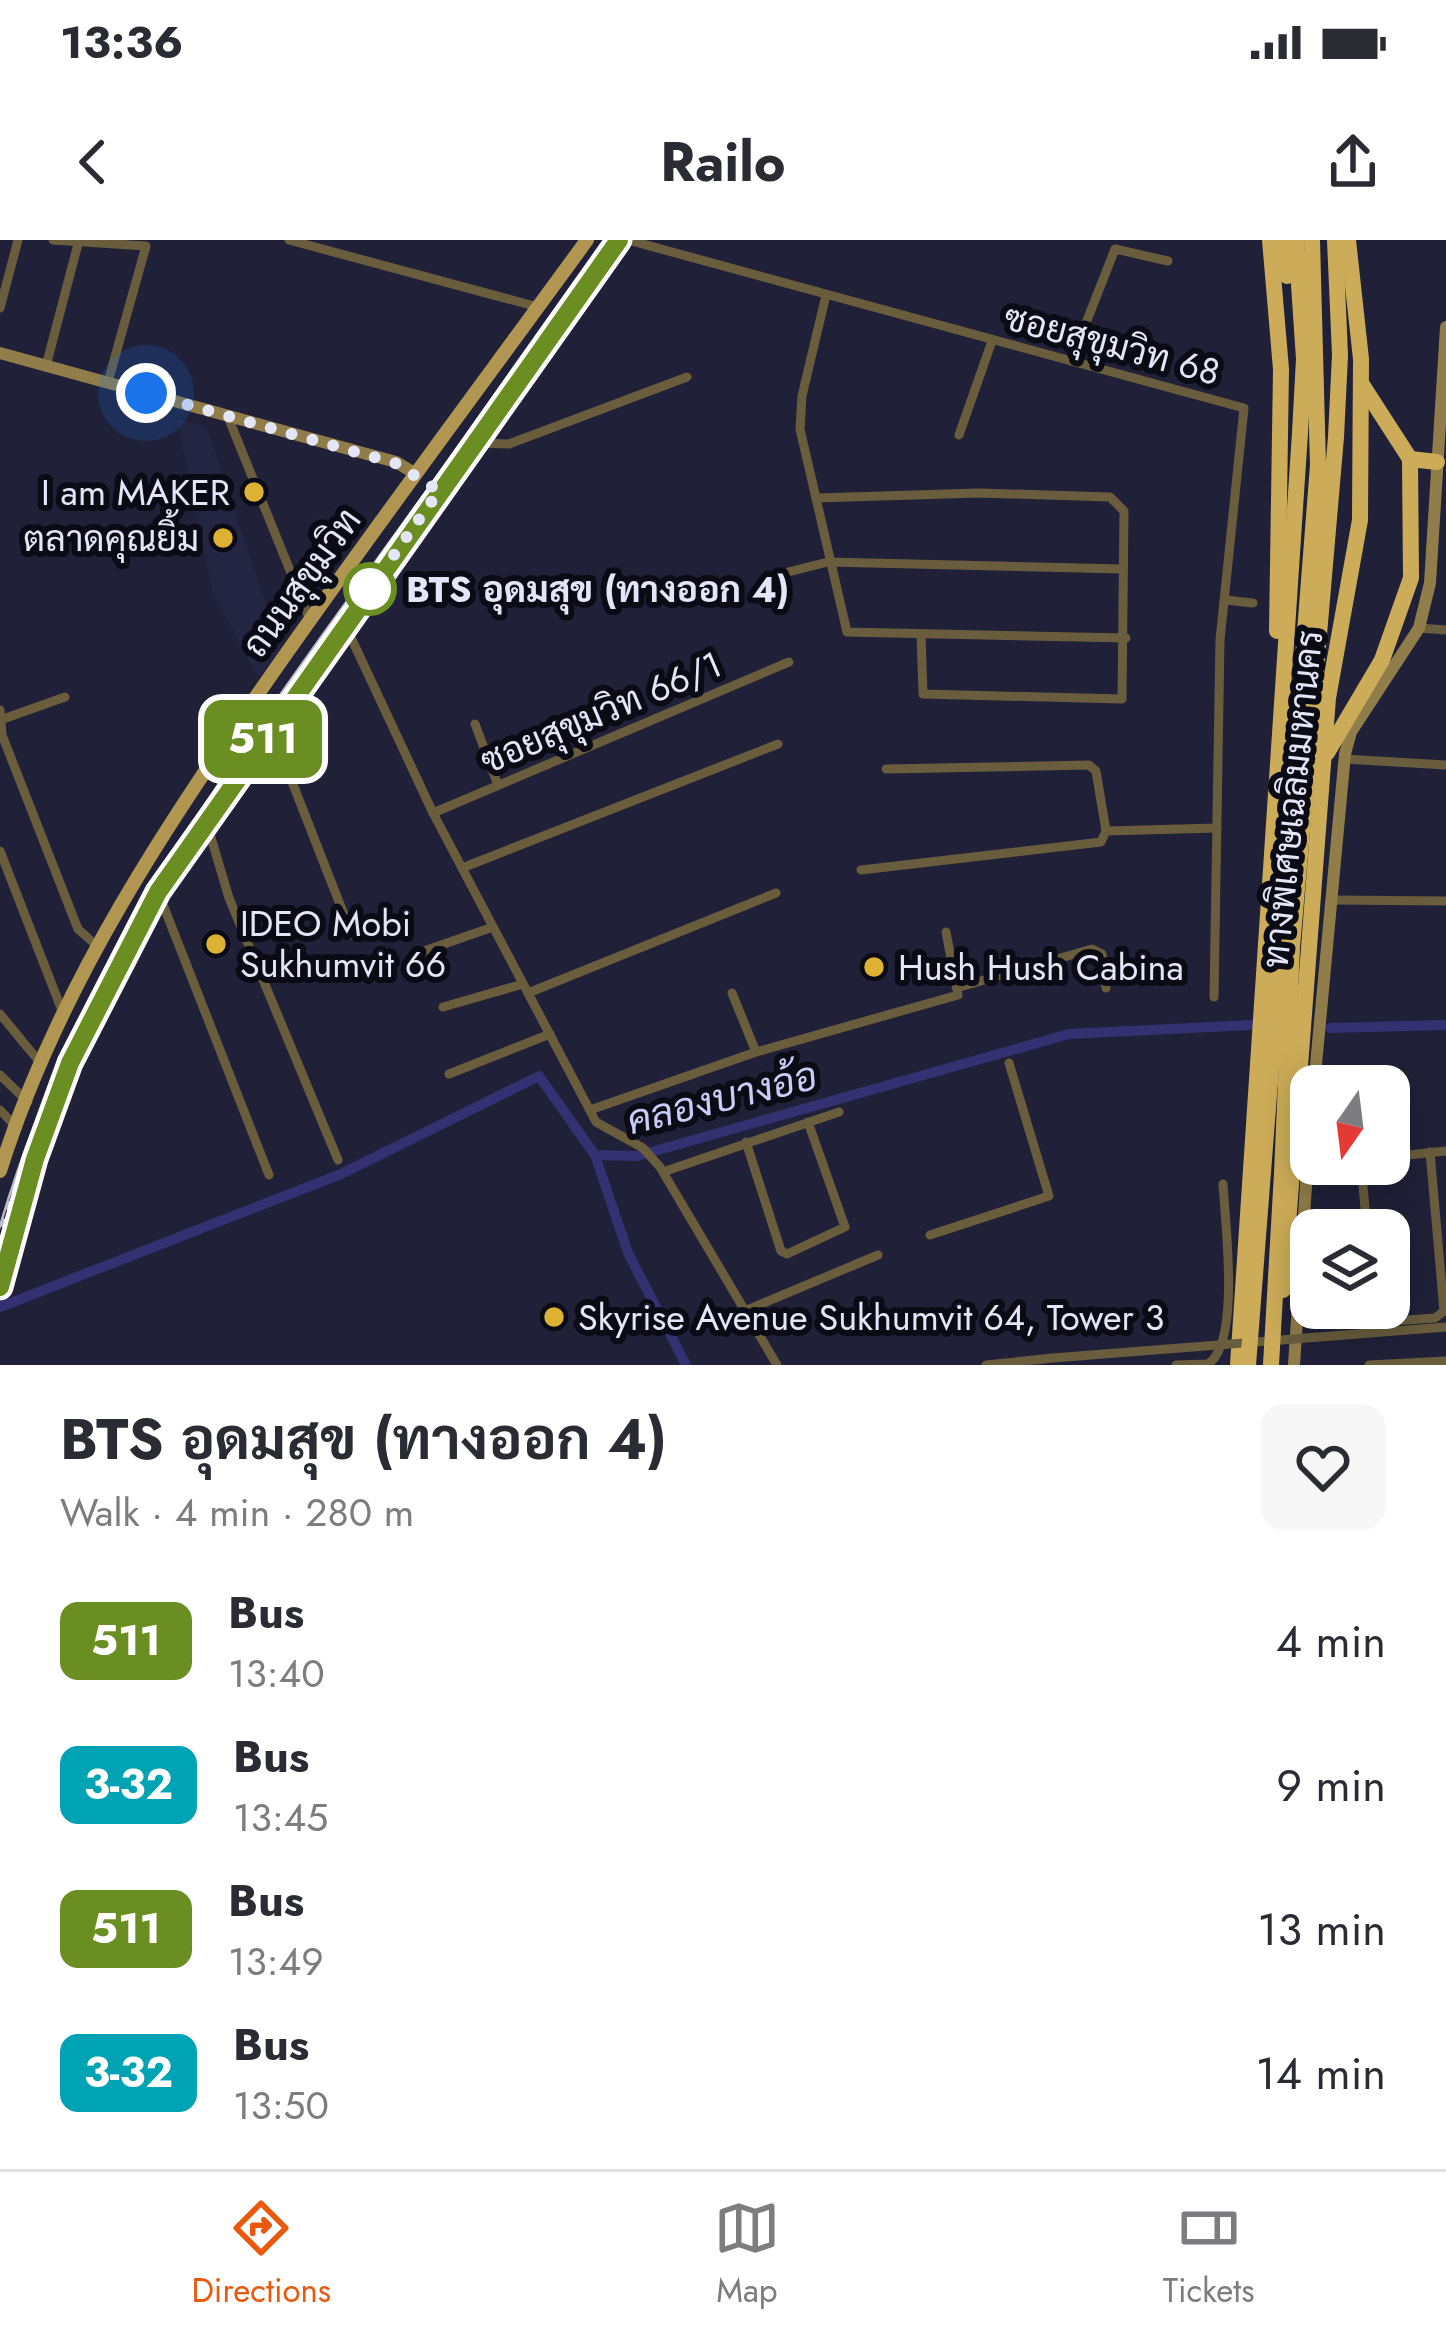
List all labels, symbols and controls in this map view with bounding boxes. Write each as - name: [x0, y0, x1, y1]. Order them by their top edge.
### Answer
- text: 13:36: [60, 10, 183, 75]
- text: Railo: [660, 123, 786, 201]
- icon: back: [60, 129, 126, 195]
- icon: share: [1320, 129, 1386, 195]
- street label: ซอยสุขุมวิท 68: [998, 290, 1226, 398]
- your location: [116, 363, 176, 423]
- place label: I am MAKER: [41, 466, 230, 518]
- marker: I am MAKER: [241, 479, 267, 505]
- street label: ถนนสุขุมวิท: [229, 497, 373, 667]
- place label: ตลาดคุณยิ้ม: [23, 508, 199, 564]
- marker: ตลาดคุณยิ้ม: [210, 525, 236, 551]
- place label: BTS อุดมสุข (ทางออก 4): [406, 563, 789, 615]
- marker: BTS อุดมสุข (ทางออก 4): [345, 564, 395, 614]
- street label: ทางพิเศษเฉลิมมหานคร: [1248, 627, 1336, 971]
- street label: ซอยสุขุมวิท 66/1: [472, 638, 730, 786]
- line badge: 511: [194, 700, 332, 778]
- text: 511: [228, 708, 298, 769]
- place label: IDEO Mobi Sukhumvit 66: [240, 897, 446, 990]
- marker: IDEO Mobi Sukhumvit 66: [203, 931, 229, 957]
- place label: Hush Hush Cabina: [898, 941, 1184, 993]
- marker: Hush Hush Cabina: [861, 954, 887, 980]
- water label: คลองบางอ้อ: [621, 1047, 823, 1149]
- north arrow: [1290, 1065, 1410, 1185]
- map controls: [1290, 1065, 1410, 1329]
- button: layers: [1290, 1209, 1410, 1329]
- place label: Skyrise Avenue Sukhumvit 64, Tower 3: [578, 1291, 1164, 1343]
- marker: Skyrise Avenue Sukhumvit 64, Tower 3: [541, 1304, 567, 1330]
- text: BTS อุดมสุข (ทางออก 4): [60, 1398, 667, 1480]
- button: heart: [1260, 1404, 1386, 1530]
- text: Walk · 4 min · 280 m: [60, 1484, 414, 1541]
- text: Bus: [228, 1580, 304, 1645]
- text: 4 min: [1276, 1609, 1386, 1674]
- text: 511: [91, 1610, 161, 1671]
- text: 13:40: [228, 1645, 325, 1702]
- text: Bus: [233, 1724, 309, 1789]
- text: 9 min: [1276, 1753, 1386, 1818]
- text: 3-32: [84, 1754, 173, 1815]
- text: 13:45: [233, 1789, 328, 1846]
- text: Bus: [228, 1868, 304, 1933]
- text: 13 min: [1257, 1897, 1386, 1962]
- text: 511: [91, 1898, 161, 1959]
- text: 13:49: [228, 1933, 324, 1990]
- text: Bus: [233, 2012, 309, 2077]
- text: 14 min: [1256, 2041, 1386, 2106]
- text: 3-32: [84, 2042, 173, 2103]
- text: 13:50: [233, 2077, 329, 2134]
- tab: Directions: [191, 2195, 331, 2314]
- tab: Map: [714, 2195, 780, 2314]
- tab: Tickets: [1163, 2195, 1255, 2314]

